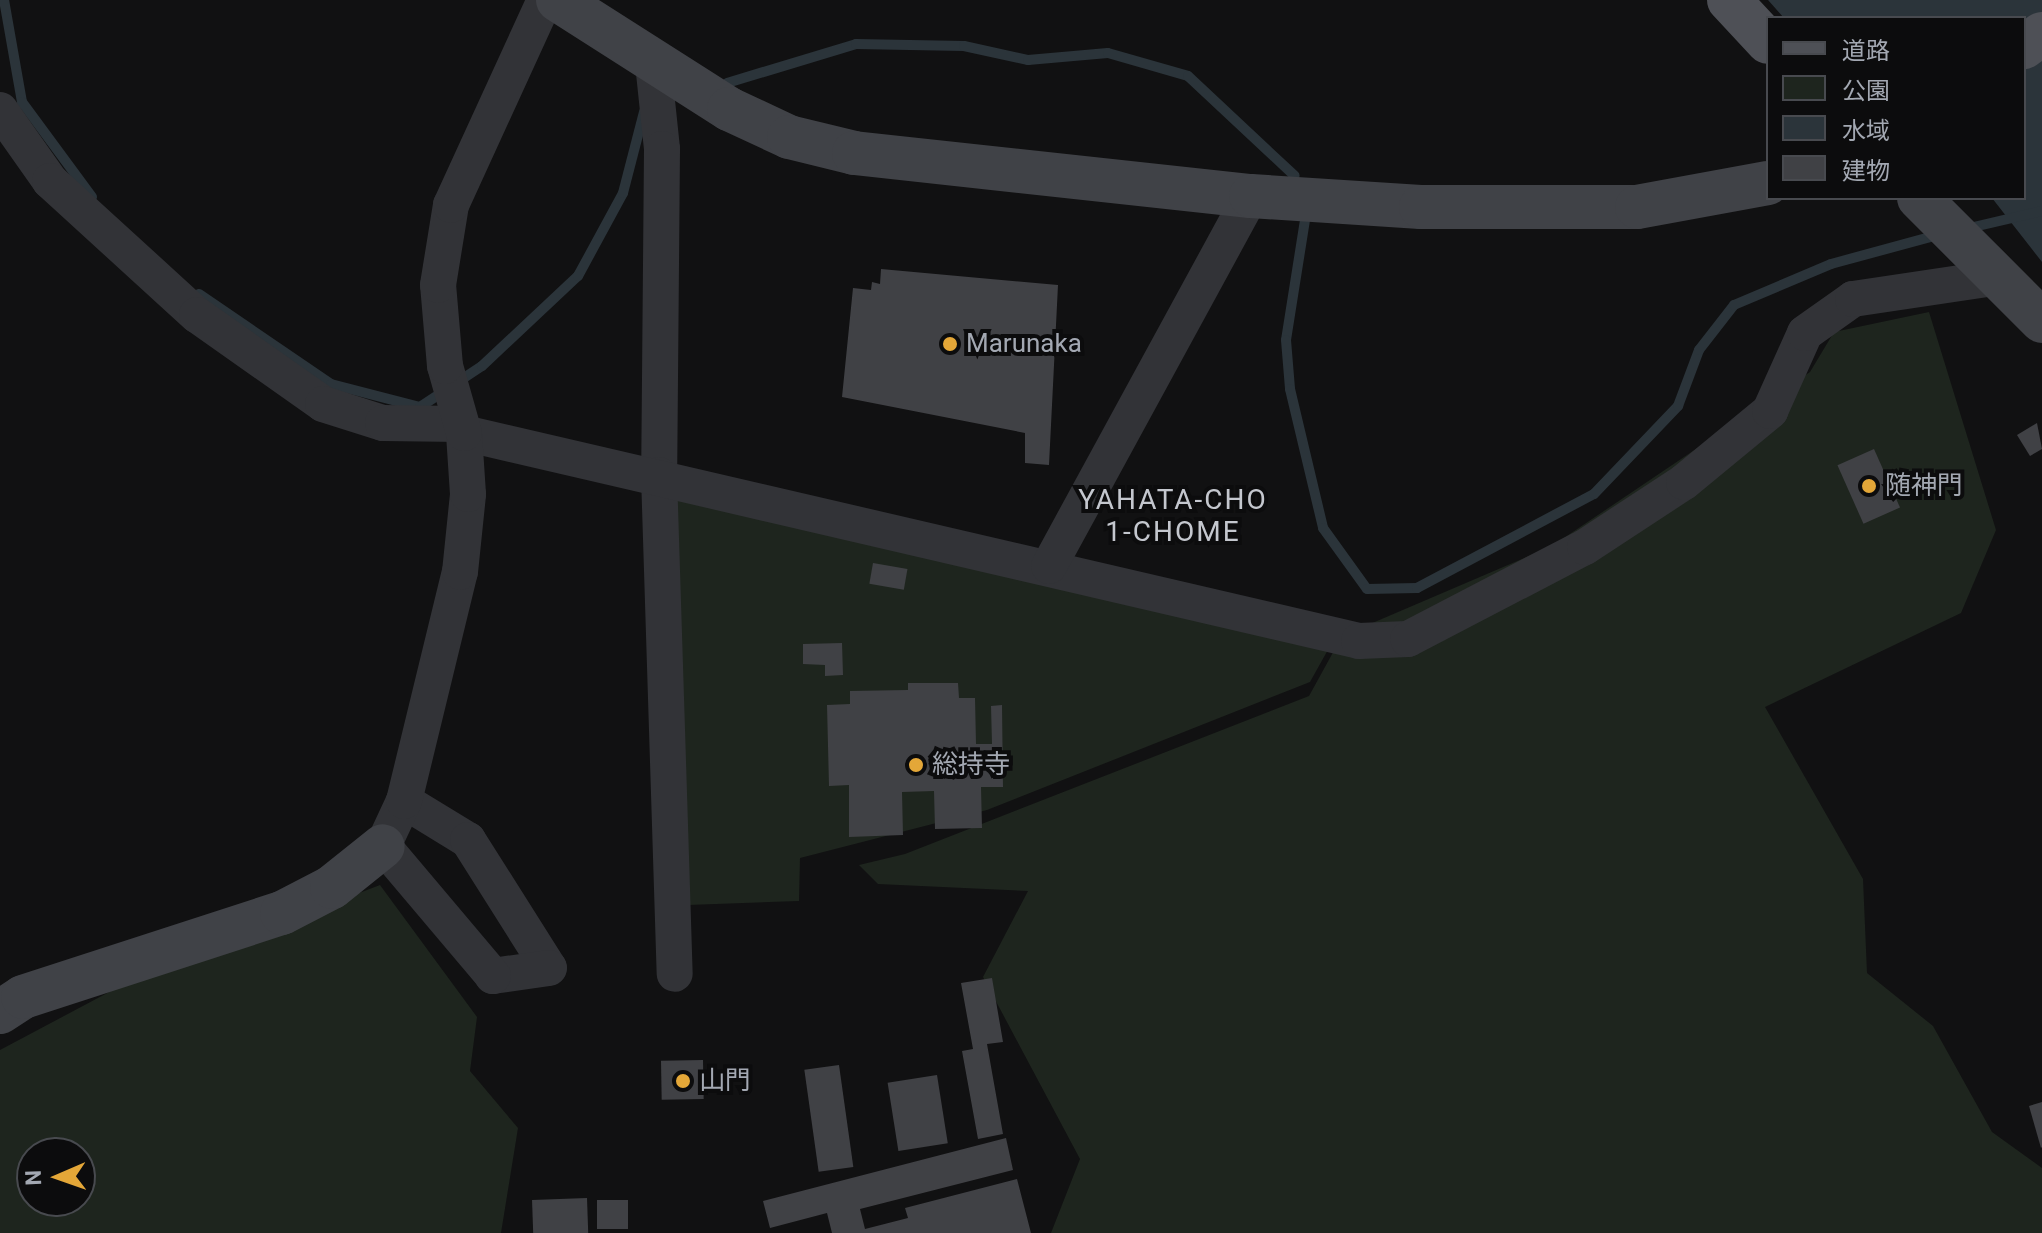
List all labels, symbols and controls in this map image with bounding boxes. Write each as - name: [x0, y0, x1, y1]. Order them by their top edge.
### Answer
- legend: [1766, 16, 2026, 200]
- text: 道路: [1842, 37, 1890, 65]
- text: 公園: [1842, 77, 1890, 105]
- text: 水域: [1842, 117, 1890, 145]
- text: 建物: [1842, 157, 1890, 185]
- place label: Marunaka: [966, 328, 1082, 360]
- marker: Marunaka: [941, 335, 959, 353]
- place label: 随神門: [1885, 470, 1963, 502]
- marker: 随神門: [1860, 477, 1878, 495]
- district label: YAHATA-CHO 1-CHOME: [1078, 483, 1268, 549]
- place label: 総持寺: [932, 749, 1010, 781]
- marker: 総持寺: [907, 756, 925, 774]
- place label: 山門: [699, 1065, 751, 1097]
- marker: 山門: [674, 1072, 692, 1090]
- north arrow: [16, 1137, 96, 1217]
- text: N: [21, 1170, 46, 1186]

